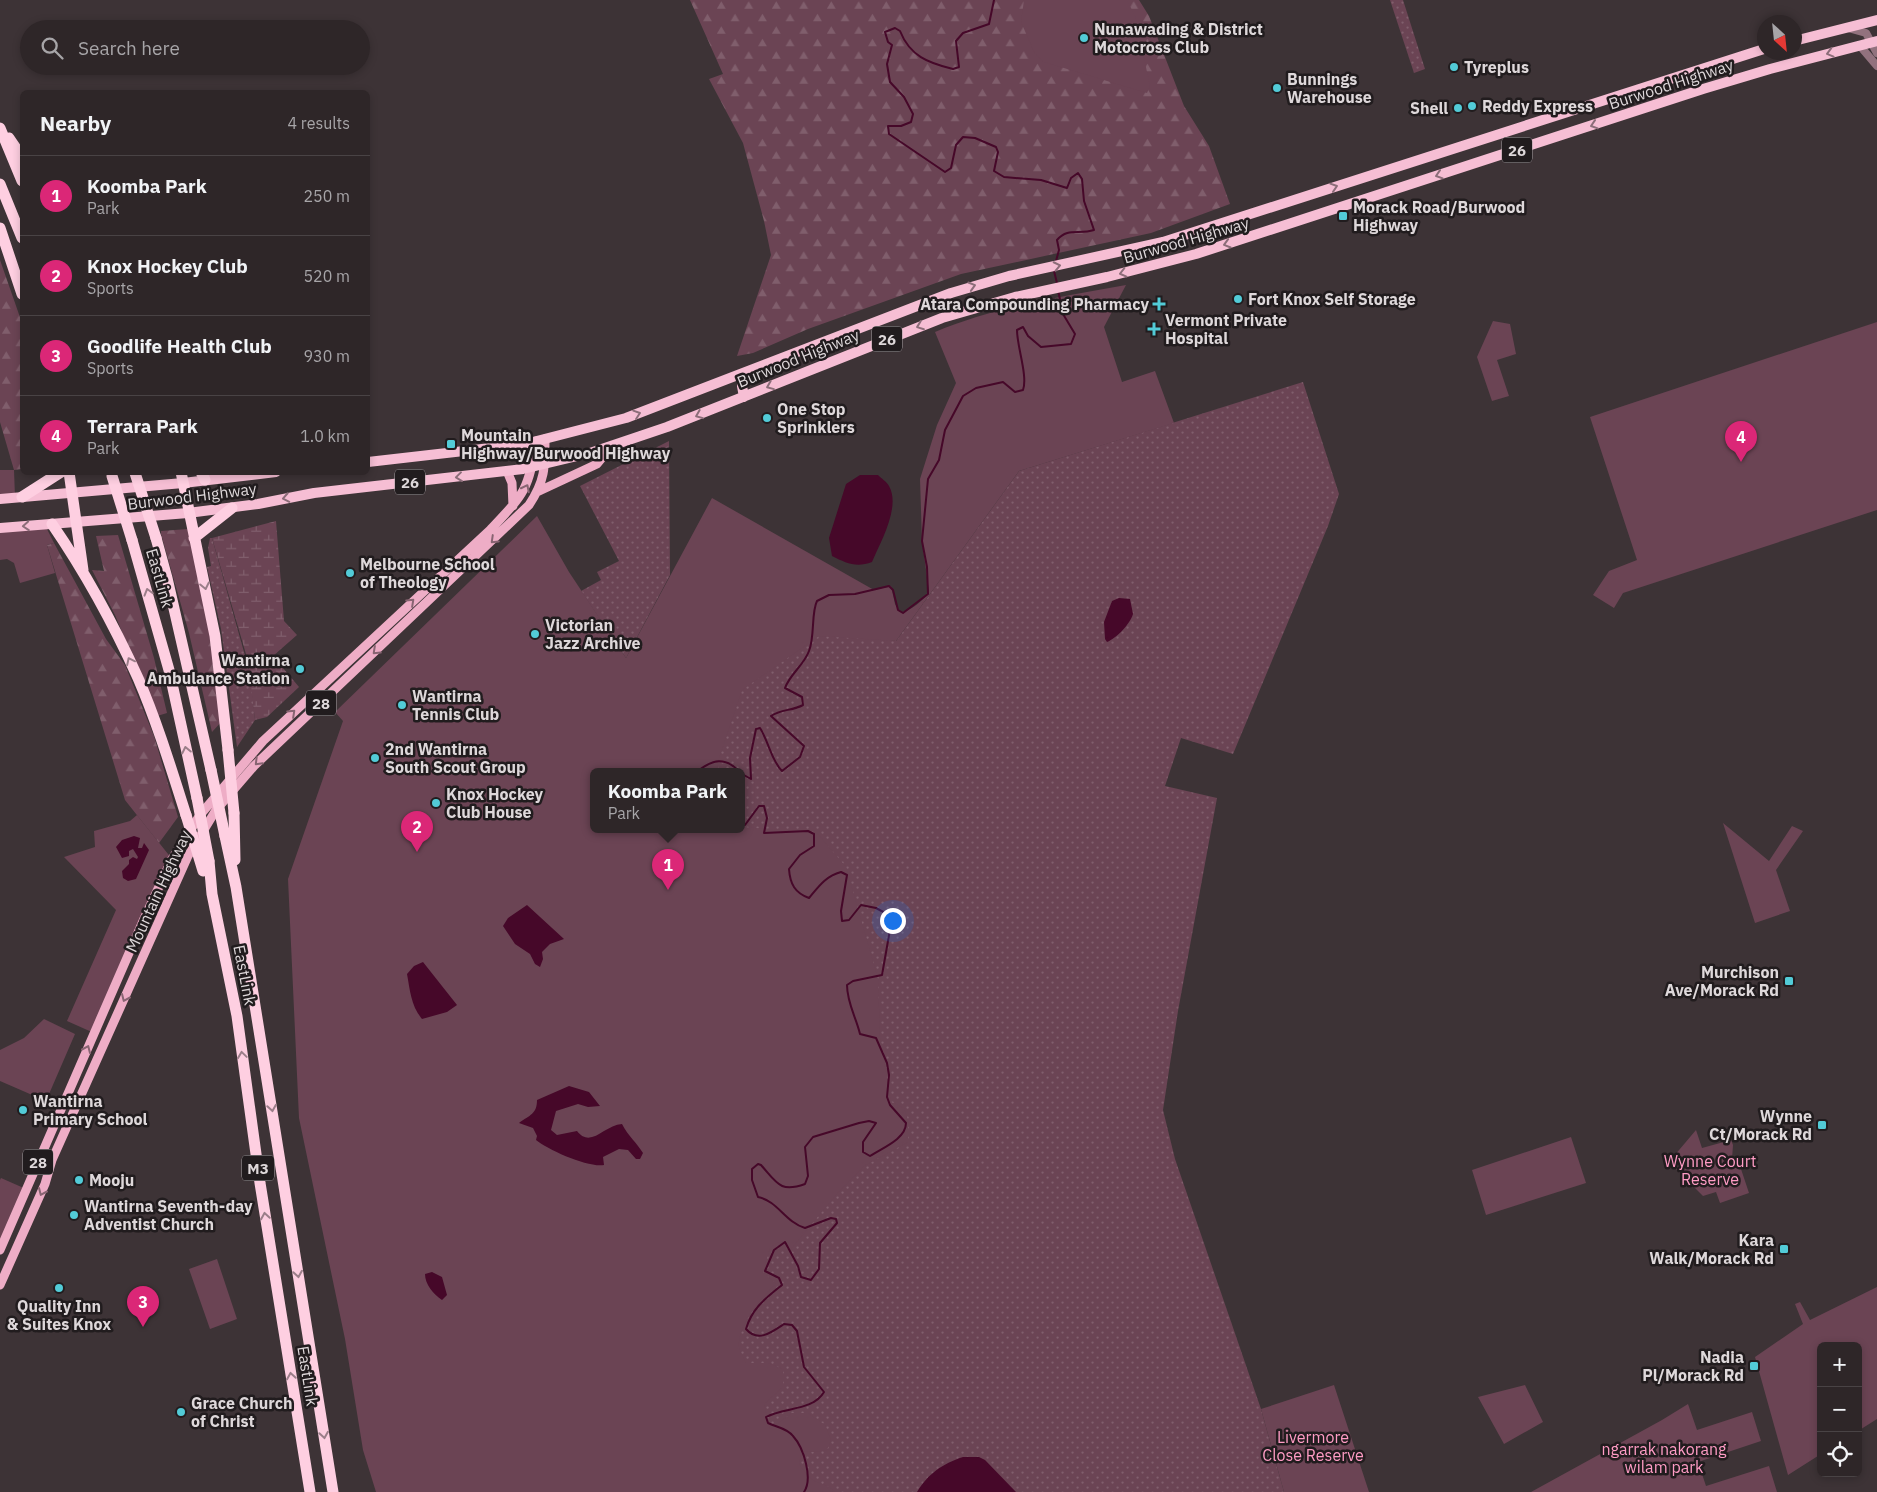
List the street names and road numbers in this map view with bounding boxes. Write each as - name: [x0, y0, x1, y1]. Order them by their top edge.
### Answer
- street label: Burwood Highway: [1606, 54, 1736, 114]
- road number: 26: [1502, 138, 1532, 162]
- street label: Burwood Highway: [1121, 212, 1251, 268]
- street label: Burwood Highway: [734, 324, 862, 392]
- road number: 26: [872, 326, 902, 352]
- road number: 26: [395, 470, 425, 494]
- street label: Burwood Highway: [126, 478, 258, 514]
- street label: EastLink: [142, 546, 178, 610]
- road number: 28: [306, 690, 336, 716]
- street label: Mountain Highway: [121, 827, 195, 955]
- street label: EastLink: [229, 943, 261, 1007]
- road number: 28: [23, 1150, 53, 1174]
- road number: M3: [242, 1156, 274, 1180]
- street label: EastLink: [293, 1344, 323, 1408]

